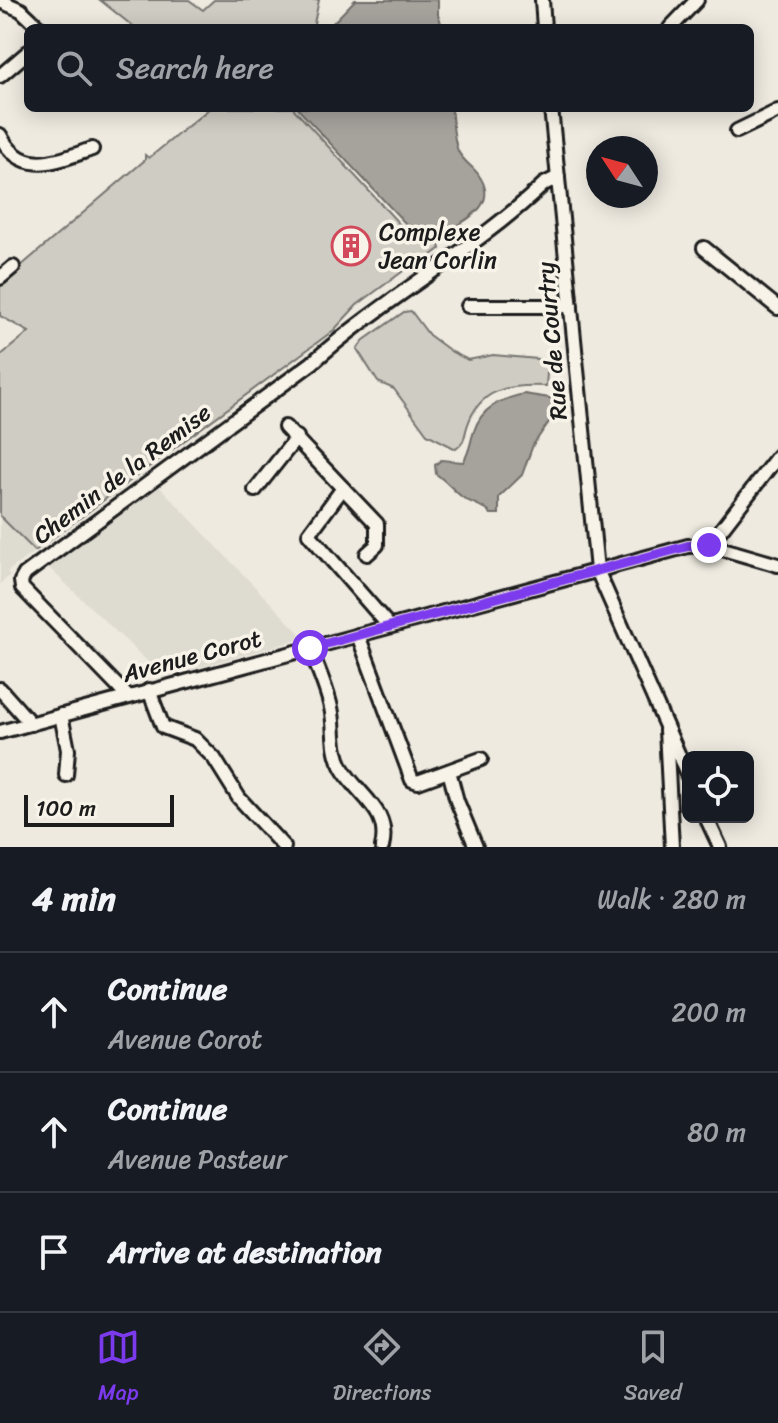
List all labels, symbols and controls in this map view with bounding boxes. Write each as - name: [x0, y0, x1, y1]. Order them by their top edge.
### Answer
- search box: [24, 24, 754, 112]
- text: Search here: [116, 41, 274, 95]
- icon: search: [52, 46, 96, 90]
- north arrow: [586, 136, 658, 208]
- place label: Complexe Jean Corlin: [378, 211, 497, 281]
- building icon: Complexe Jean Corlin: [330, 225, 372, 267]
- street label: Rue de Courtry: [524, 260, 580, 422]
- street label: Chemin de la Remise: [23, 392, 221, 556]
- route end: [691, 527, 727, 563]
- street label: Avenue Corot: [117, 617, 266, 695]
- route start: [292, 630, 328, 666]
- map controls: [682, 751, 754, 823]
- button: locate: [682, 751, 754, 823]
- text: 100 m: [36, 789, 96, 828]
- scale bar: [24, 791, 174, 827]
- text: 4 min: [32, 869, 116, 929]
- text: Walk · 280 m: [597, 876, 746, 922]
- text: Continue: [108, 962, 227, 1016]
- text: 200 m: [671, 989, 746, 1035]
- icon: ahead: [32, 990, 76, 1034]
- text: Avenue Corot: [108, 1016, 262, 1062]
- text: Continue: [108, 1082, 227, 1136]
- text: 80 m: [687, 1109, 746, 1155]
- icon: ahead: [32, 1110, 76, 1154]
- text: Avenue Pasteur: [108, 1136, 287, 1182]
- text: Arrive at destination: [108, 1225, 382, 1279]
- icon: arrive: [32, 1230, 76, 1274]
- tab: Map: [96, 1325, 140, 1412]
- tab: Directions: [333, 1325, 431, 1412]
- tab: Saved: [624, 1325, 682, 1412]

